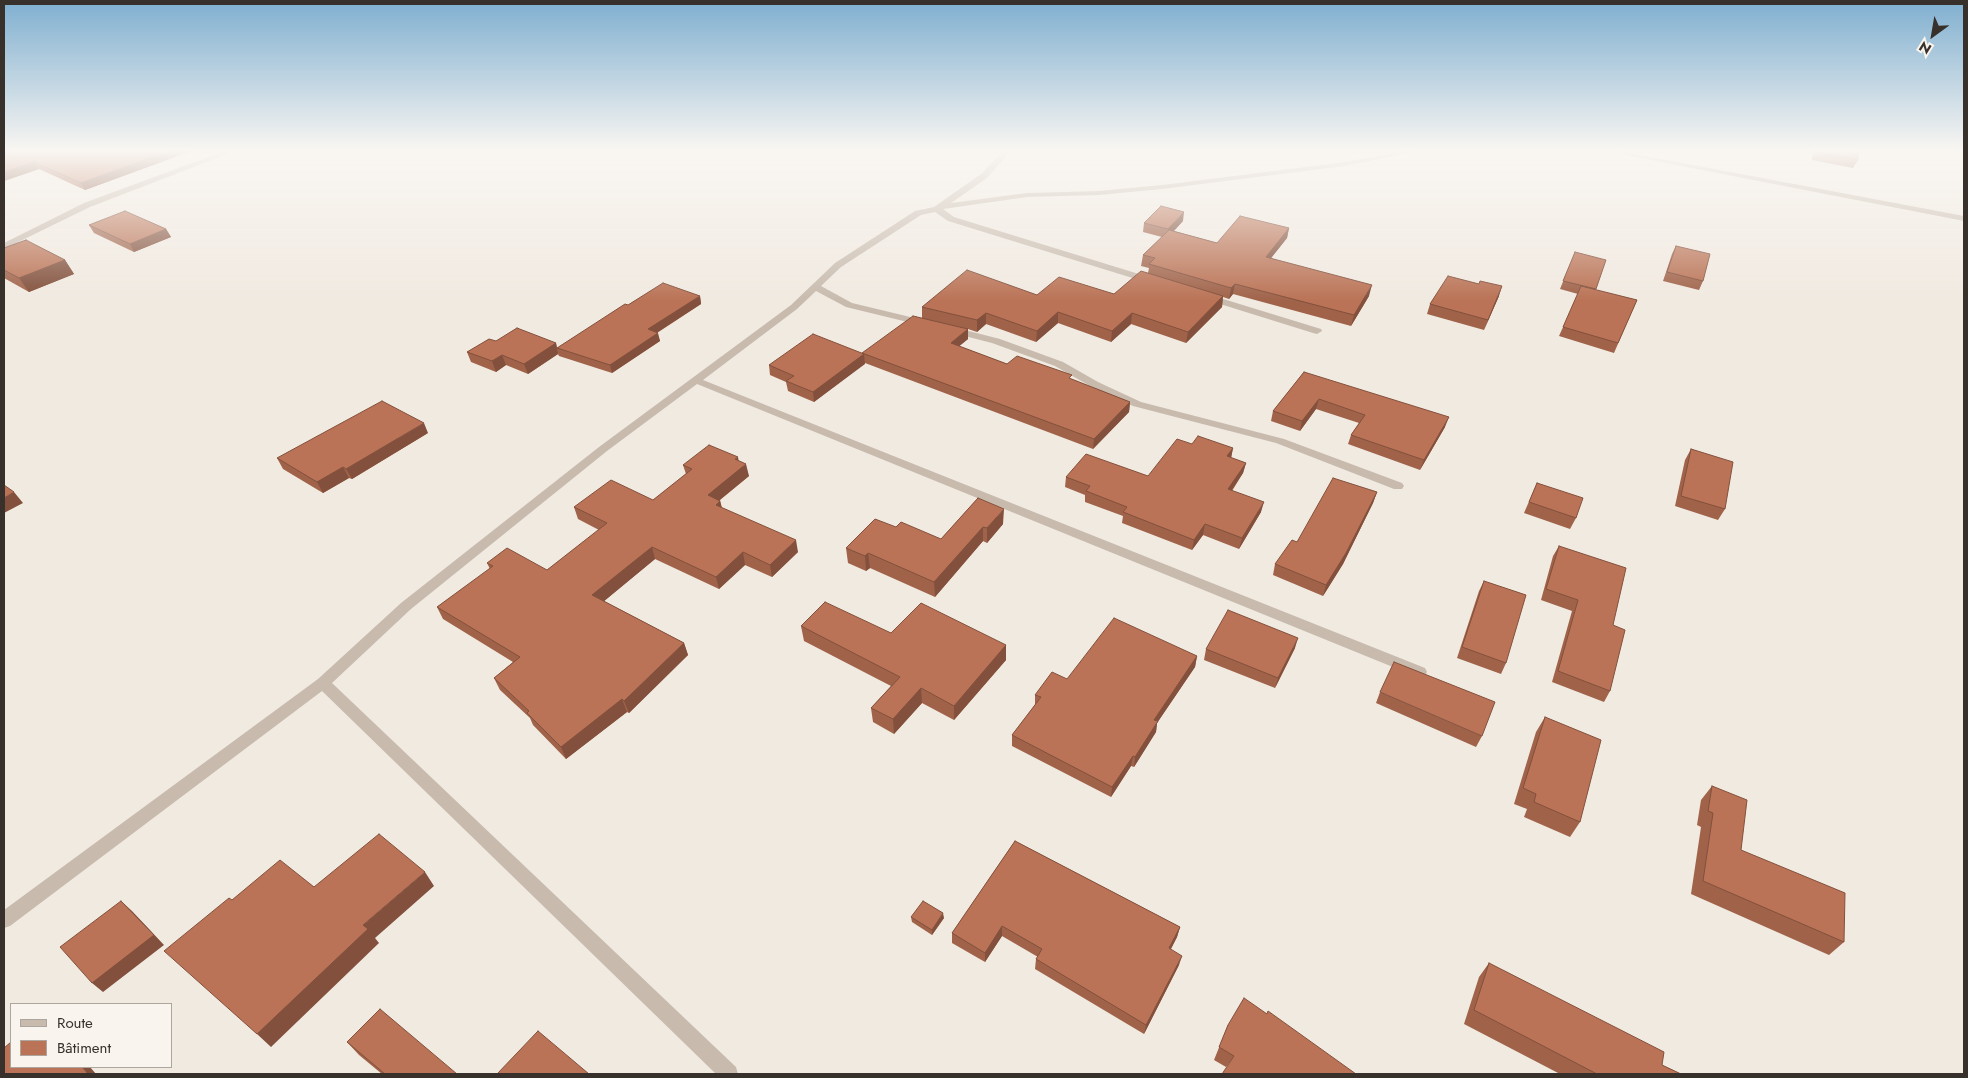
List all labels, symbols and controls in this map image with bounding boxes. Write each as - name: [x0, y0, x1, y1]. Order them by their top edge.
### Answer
- north arrow: [1908, 10, 1958, 60]
- text: N: [1915, 36, 1935, 59]
- legend: [10, 1003, 172, 1068]
- text: Route: [57, 1012, 93, 1034]
- text: Bâtiment: [57, 1037, 111, 1059]

